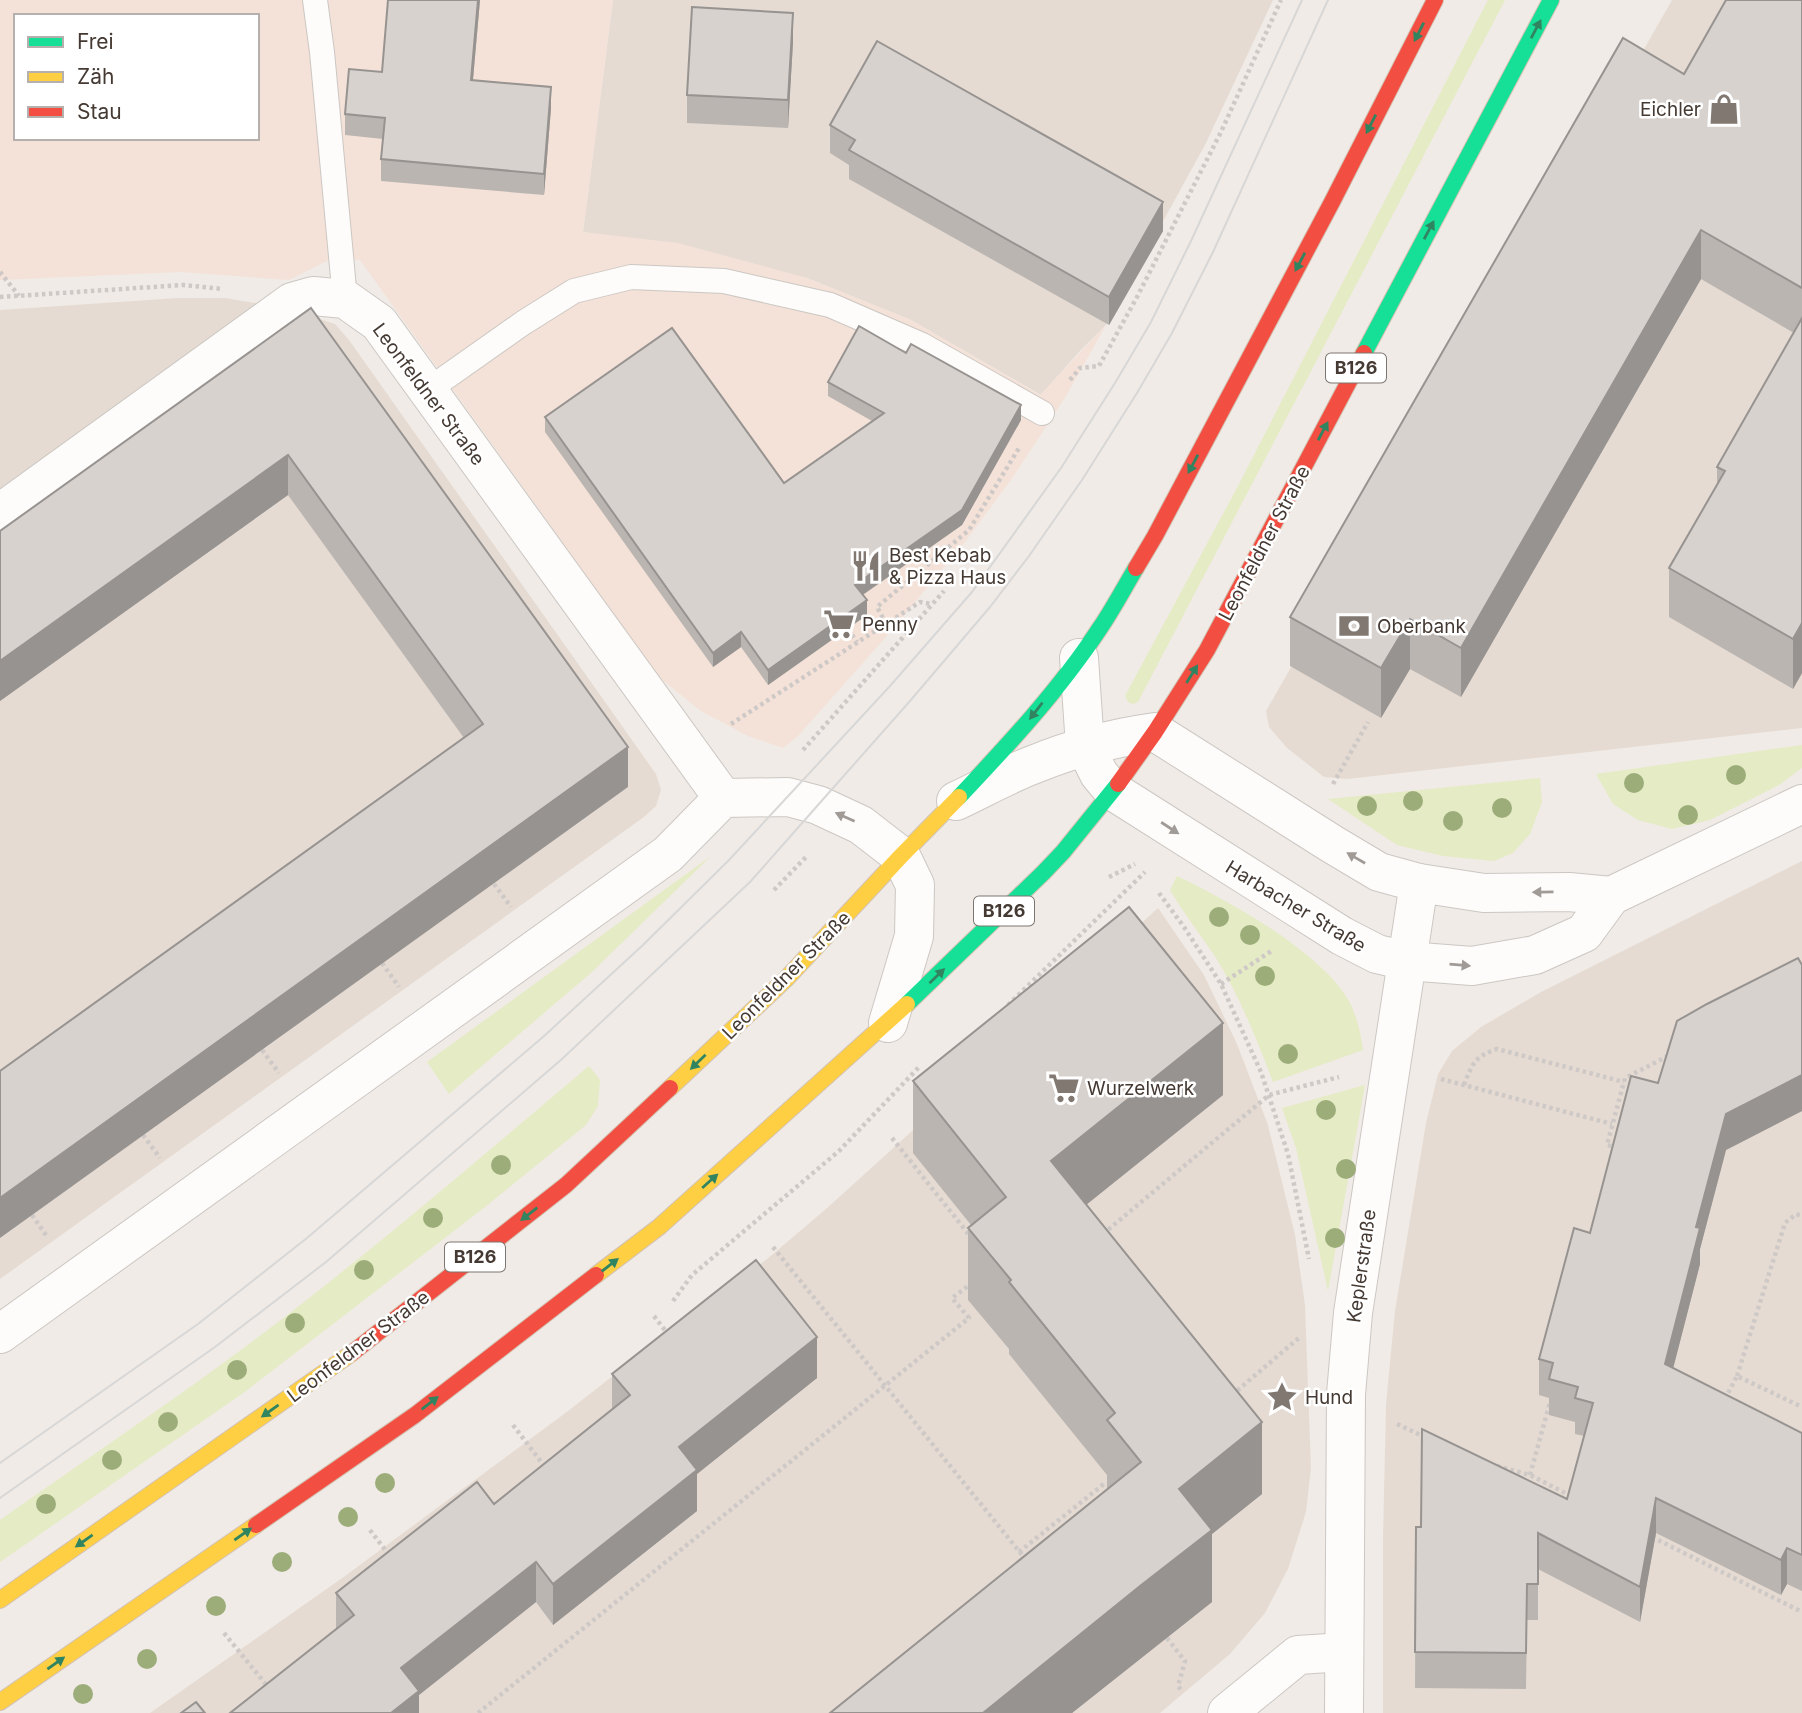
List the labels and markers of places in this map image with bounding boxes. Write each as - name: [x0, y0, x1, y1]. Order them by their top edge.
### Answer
- shop icon: Eichler: [1707, 92, 1741, 126]
- place label: Eichler: [1640, 98, 1701, 121]
- place label: Best Kebab & Pizza Haus: [889, 544, 1006, 589]
- restaurant icon: Best Kebab & Pizza Haus: [849, 549, 883, 583]
- supermarket icon: Penny: [822, 607, 856, 641]
- bank icon: Oberbank: [1337, 609, 1371, 643]
- place label: Penny: [862, 613, 918, 636]
- place label: Oberbank: [1377, 615, 1466, 638]
- supermarket icon: Wurzelwerk: [1047, 1071, 1081, 1105]
- place label: Wurzelwerk: [1087, 1077, 1195, 1100]
- place icon: Hund: [1265, 1380, 1299, 1414]
- place label: Hund: [1305, 1386, 1353, 1409]

